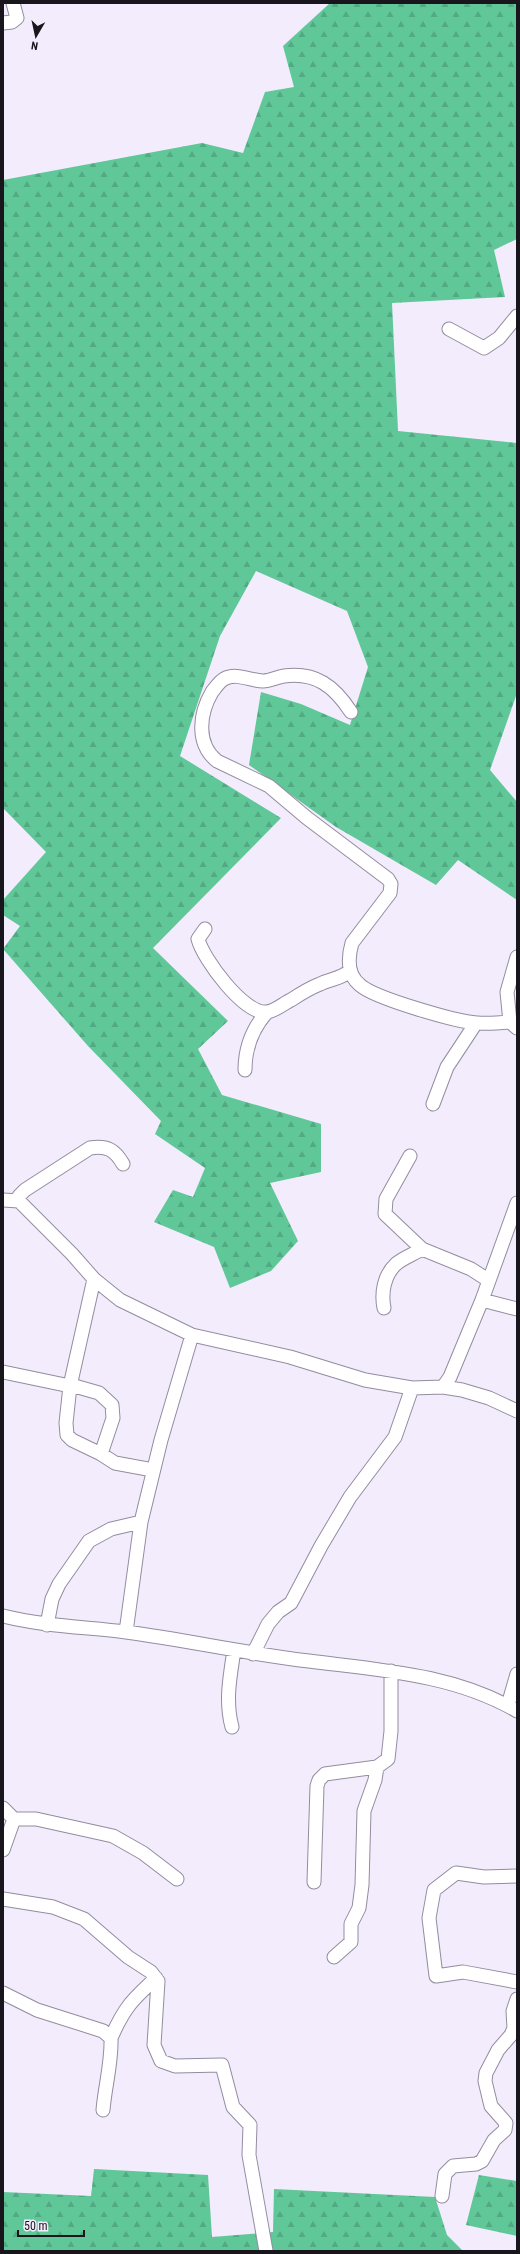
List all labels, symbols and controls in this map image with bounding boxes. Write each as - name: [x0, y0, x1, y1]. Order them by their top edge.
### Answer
- north arrow: [16, 16, 56, 56]
- text: N: [30, 38, 39, 52]
- scale bar: [18, 2212, 84, 2238]
- text: 50 m: [24, 2219, 48, 2233]

